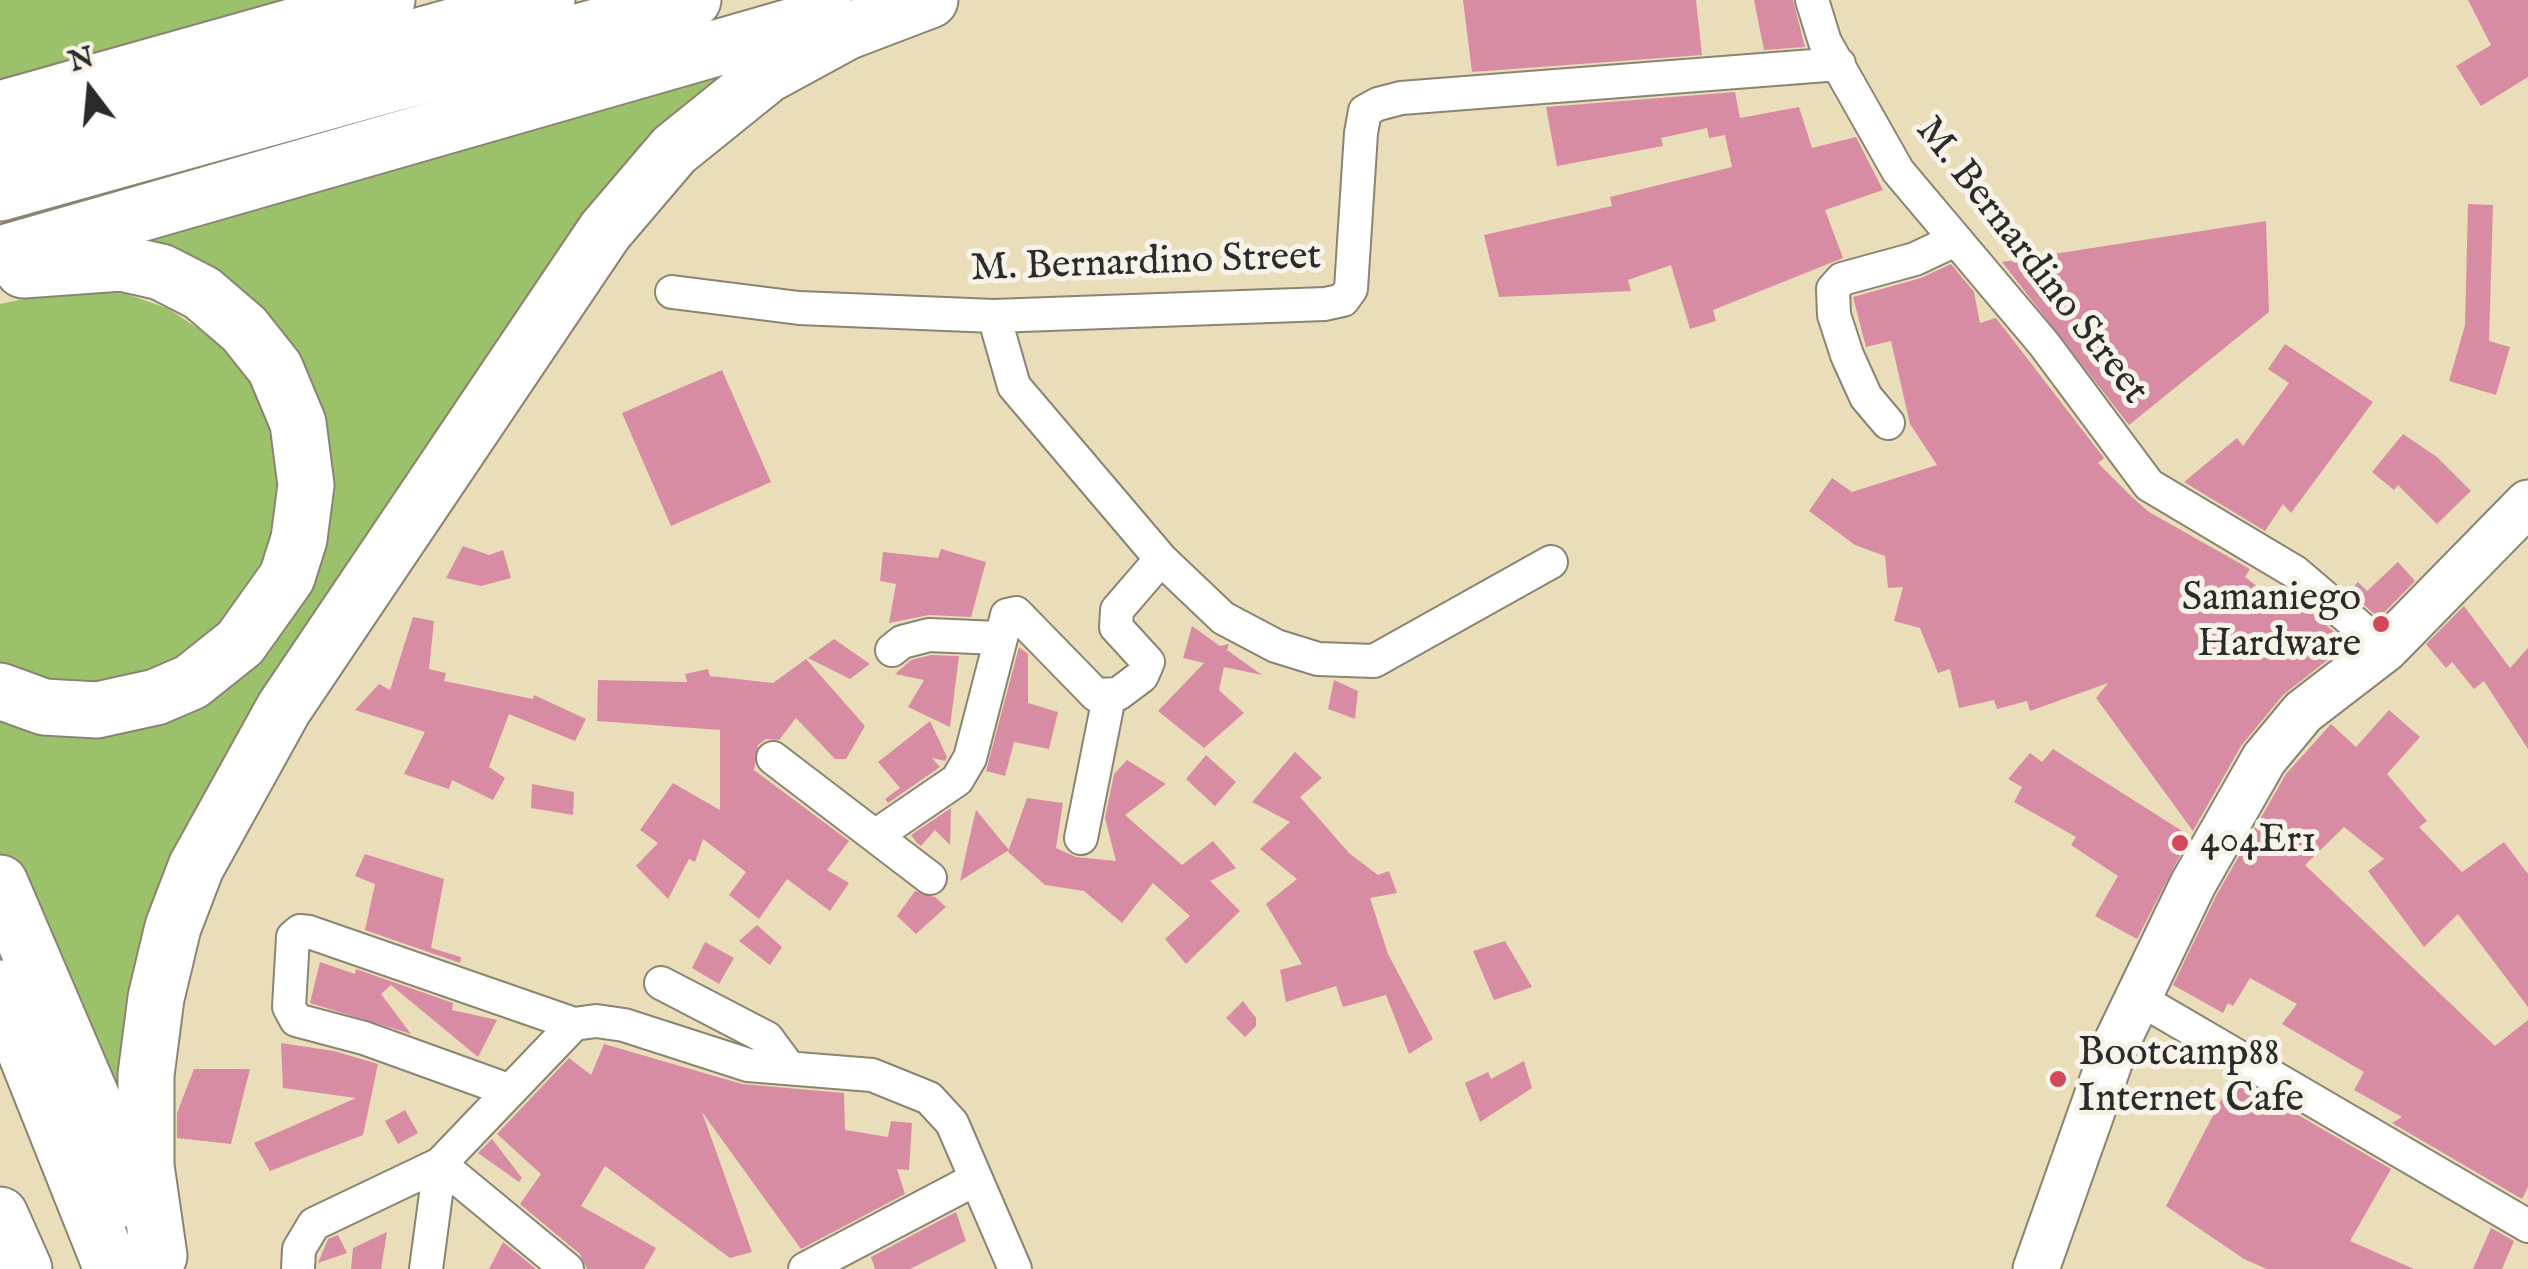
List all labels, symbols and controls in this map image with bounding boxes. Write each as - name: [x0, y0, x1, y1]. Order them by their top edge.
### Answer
- north arrow: [40, 40, 140, 140]
- text: N: [65, 41, 98, 81]
- street label: M. Bernardino Street: [1903, 109, 2157, 415]
- street label: M. Bernardino Street: [970, 235, 1322, 295]
- place label: Samaniego Hardware: [2182, 577, 2361, 671]
- marker: Samaniego Hardware: [2370, 613, 2392, 635]
- place label: 404Er1: [2200, 819, 2316, 867]
- marker: 404Er1: [2169, 832, 2191, 854]
- place label: Bootcamp88 Internet Cafe: [2078, 1032, 2304, 1126]
- marker: Bootcamp88 Internet Cafe: [2047, 1068, 2069, 1090]

